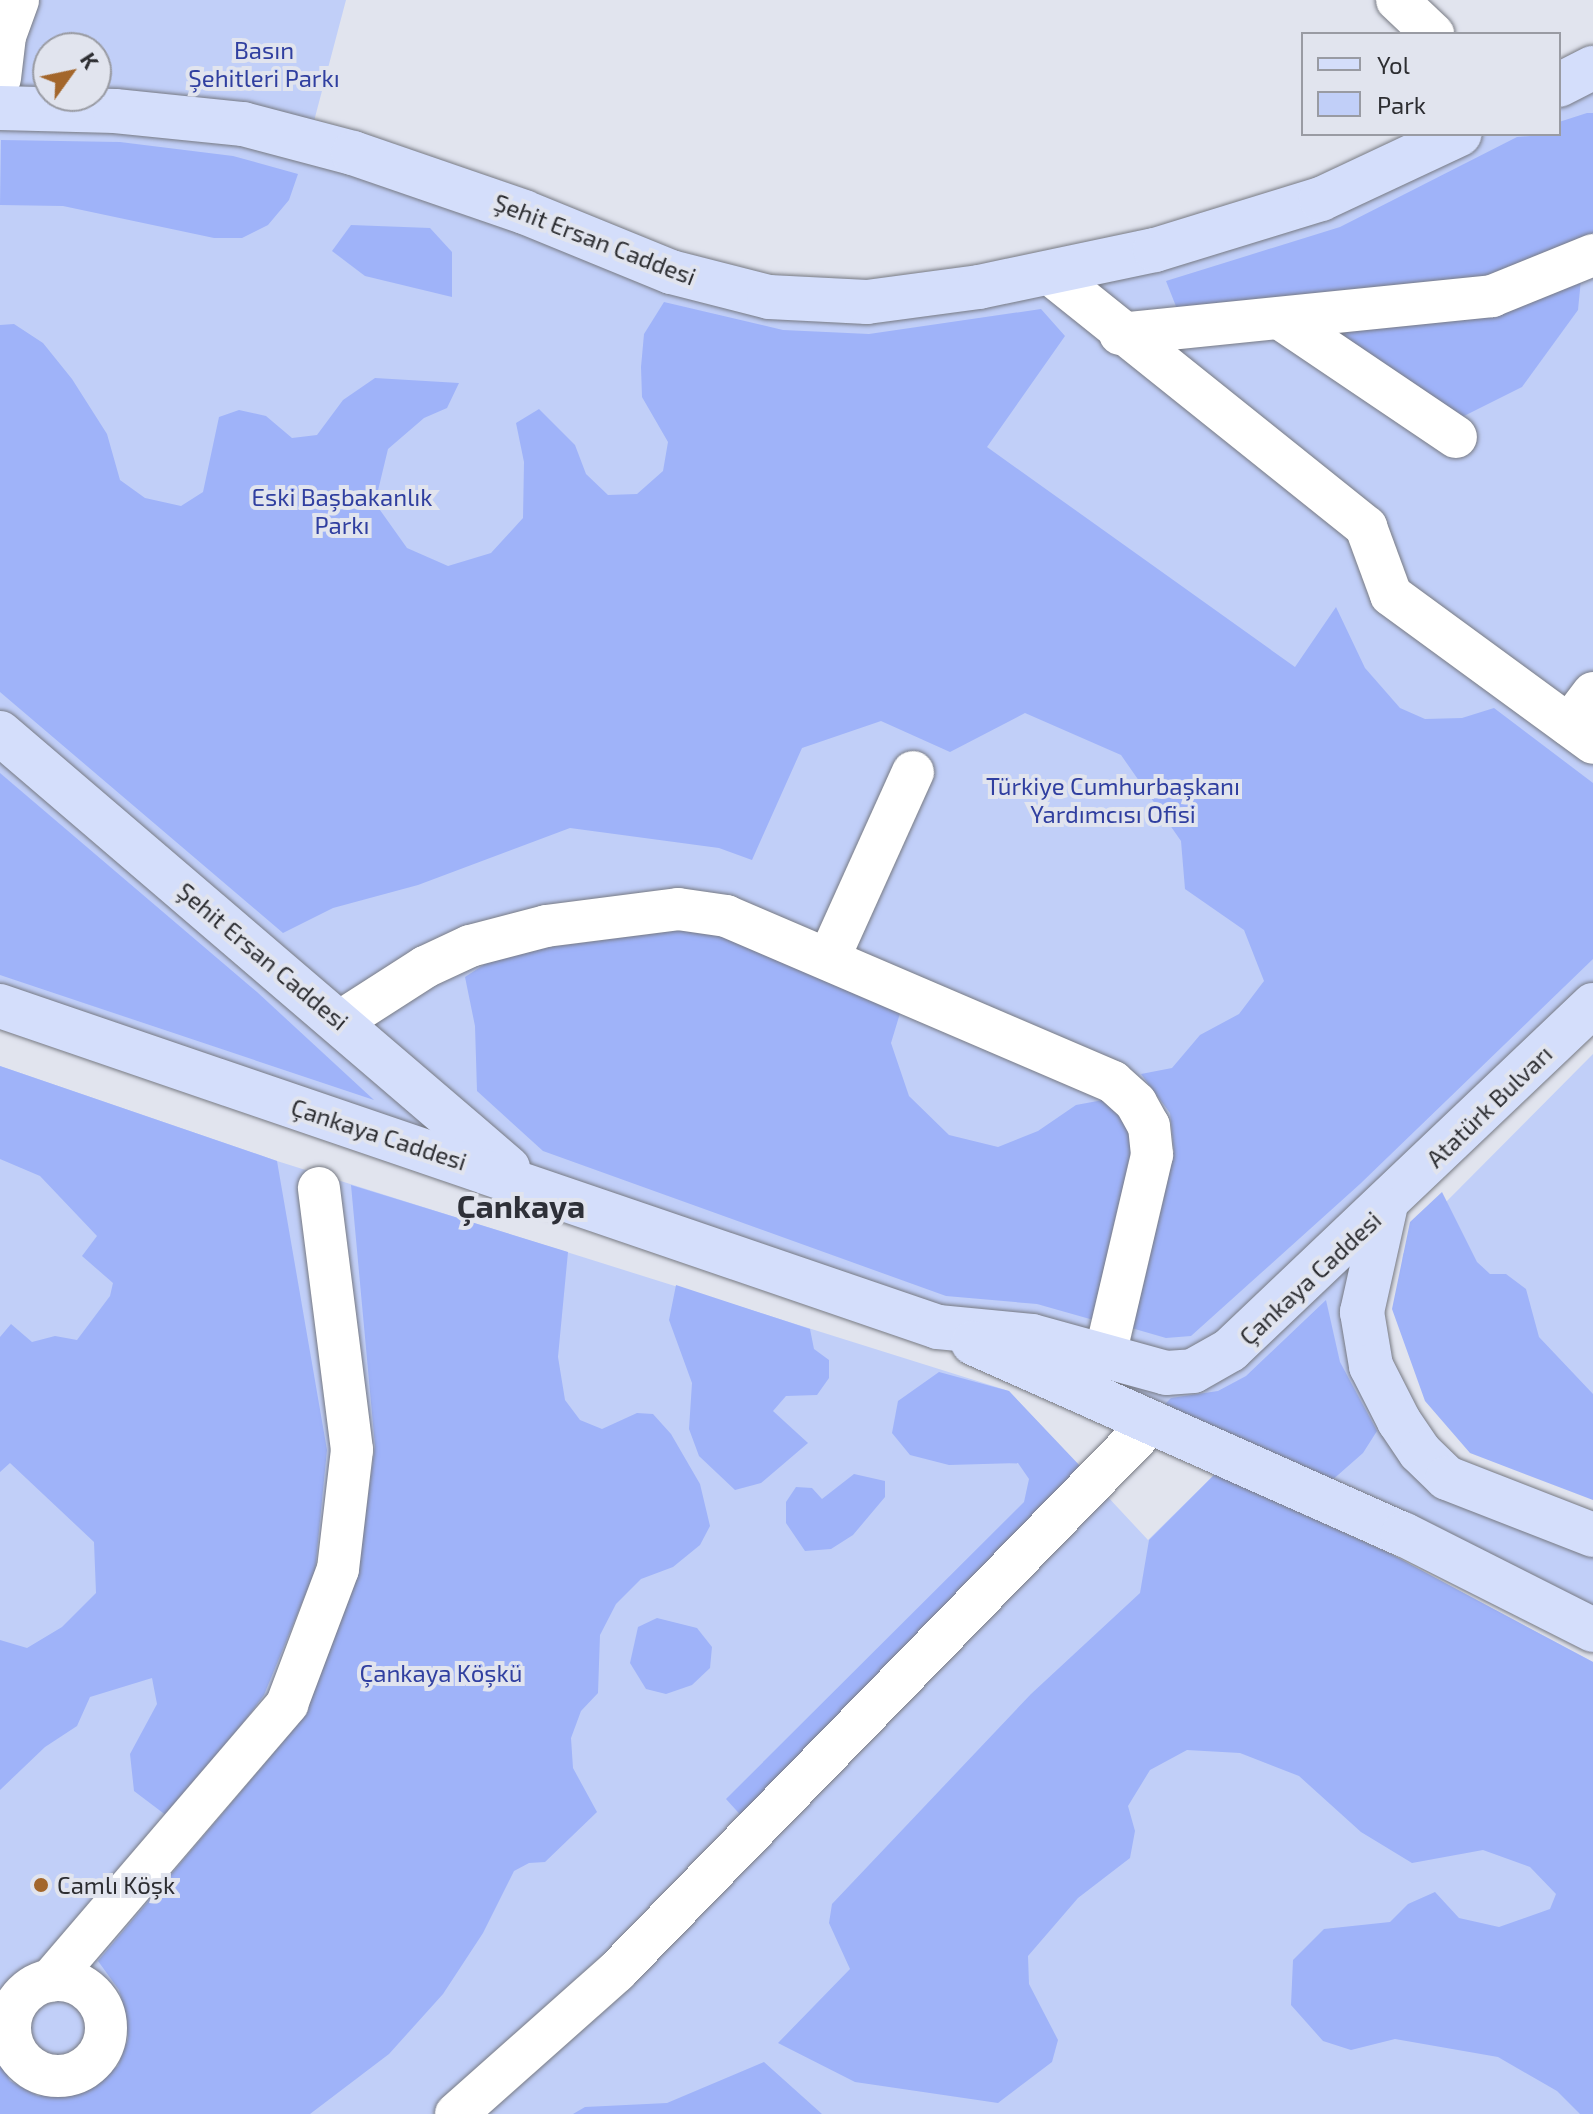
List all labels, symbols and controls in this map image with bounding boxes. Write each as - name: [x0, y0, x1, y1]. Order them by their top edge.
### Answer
- north arrow: [32, 32, 112, 112]
- legend: [1301, 32, 1561, 136]
- park label: Basın Şehitleri Parkı: [188, 36, 340, 92]
- text: K: [76, 47, 105, 73]
- text: Yol: [1377, 50, 1410, 79]
- text: Park: [1377, 90, 1426, 119]
- street label: Şehit Ersan Caddesi: [490, 187, 700, 291]
- park label: Eski Başbakanlık Parkı: [252, 483, 432, 539]
- park label: Türkiye Cumhurbaşkanı Yardımcısı Ofisi: [986, 772, 1240, 828]
- street label: Şehit Ersan Caddesi: [172, 876, 354, 1036]
- street label: Atatürk Bulvarı: [1420, 1039, 1558, 1173]
- street label: Çankaya Caddesi: [288, 1092, 470, 1176]
- district label: Çankaya: [457, 1186, 585, 1224]
- street label: Çankaya Caddesi: [1233, 1205, 1387, 1351]
- park label: Çankaya Köşkü: [360, 1659, 522, 1687]
- place label: Camlı Köşk: [57, 1871, 175, 1899]
- marker: Camlı Köşk: [32, 1876, 50, 1894]

